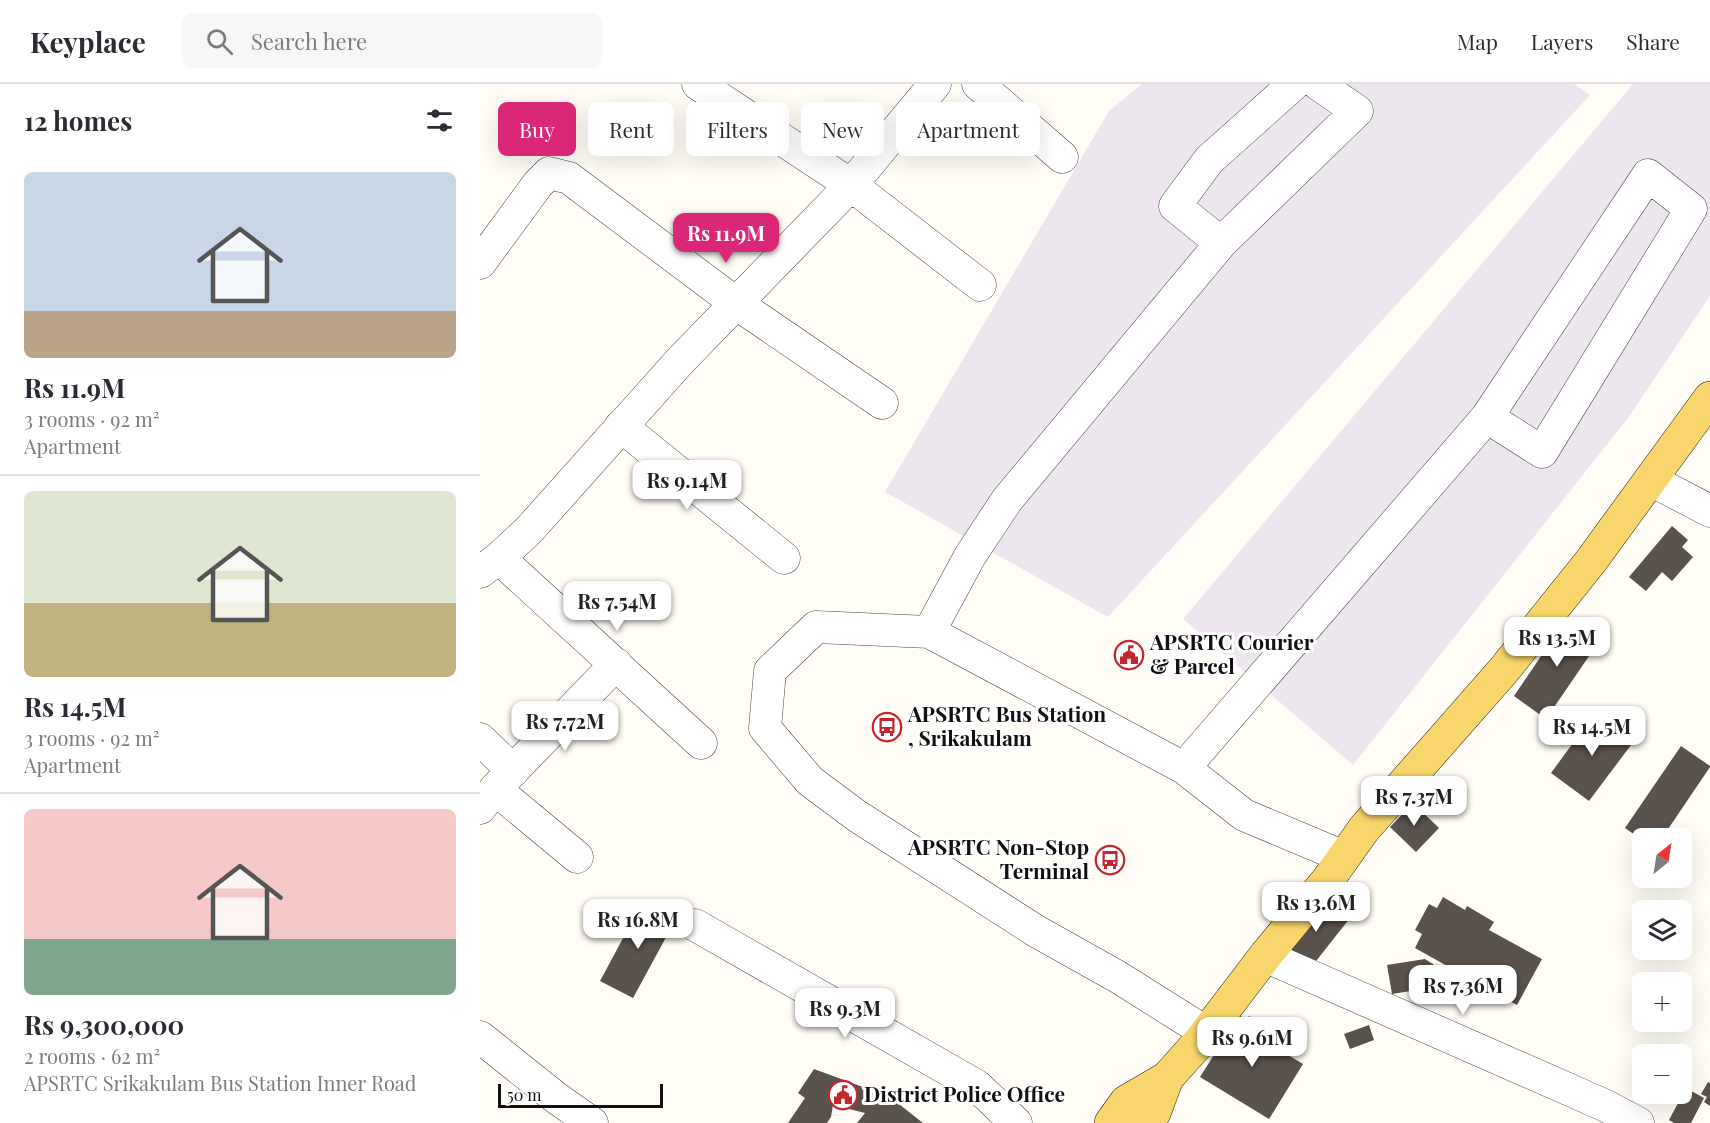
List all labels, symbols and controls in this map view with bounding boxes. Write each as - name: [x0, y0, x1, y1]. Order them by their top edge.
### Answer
- search box: [182, 14, 602, 68]
- text: Keyplace: [30, 23, 146, 60]
- icon: search: [203, 25, 236, 58]
- text: Search here: [251, 26, 367, 56]
- text: Map: [1457, 27, 1498, 55]
- text: Layers: [1531, 27, 1593, 55]
- text: Share: [1626, 27, 1680, 55]
- chip: Buy: [498, 102, 576, 156]
- chip: Rent: [588, 102, 674, 156]
- chip: Filters: [686, 102, 789, 156]
- chip: New: [801, 102, 884, 156]
- chip: Apartment: [896, 102, 1040, 156]
- text: 12 homes: [24, 103, 132, 138]
- icon: filters: [423, 104, 456, 137]
- icon: home: [186, 211, 294, 319]
- pin: Rs 11.9M: [664, 213, 788, 264]
- text: Rs 11.9M: [687, 219, 765, 246]
- text: Rs 11.9M: [24, 370, 125, 405]
- text: 3 rooms · 92 m²: [24, 405, 160, 432]
- text: Apartment: [24, 432, 121, 459]
- pin: Rs 9.14M: [625, 460, 749, 511]
- text: Rs 9.14M: [647, 466, 727, 493]
- icon: home: [186, 530, 294, 638]
- pin: Rs 7.54M: [555, 581, 679, 632]
- text: Rs 7.54M: [577, 587, 657, 614]
- pin: Rs 13.5M: [1495, 617, 1619, 668]
- text: Rs 13.5M: [1518, 623, 1596, 650]
- place label: APSRTC Courier & Parcel: [1149, 627, 1314, 679]
- public building icon: APSRTC Courier & Parcel: [1113, 639, 1145, 671]
- text: Rs 14.5M: [24, 689, 126, 724]
- place label: APSRTC Bus Station , Srikakulam: [907, 699, 1106, 751]
- pin: Rs 7.72M: [503, 701, 627, 752]
- pin: Rs 14.5M: [1530, 706, 1654, 757]
- text: Rs 7.72M: [525, 707, 605, 734]
- bus stop icon: APSRTC Bus Station , Srikakulam: [871, 711, 903, 743]
- text: Rs 14.5M: [1553, 712, 1631, 739]
- text: 3 rooms · 92 m²: [24, 724, 160, 751]
- text: Apartment: [24, 751, 121, 778]
- pin: Rs 7.37M: [1352, 776, 1476, 827]
- text: Rs 7.37M: [1375, 782, 1453, 809]
- north arrow: [1632, 828, 1692, 888]
- map controls: [1632, 828, 1692, 1104]
- place label: APSRTC Non-Stop Terminal: [907, 832, 1089, 884]
- bus stop icon: APSRTC Non-Stop Terminal: [1094, 844, 1126, 876]
- icon: home: [186, 848, 294, 956]
- pin: Rs 13.6M: [1254, 882, 1378, 933]
- text: Rs 13.6M: [1276, 888, 1356, 915]
- pin: Rs 16.8M: [576, 899, 700, 950]
- button: layers: [1632, 900, 1692, 960]
- text: Rs 16.8M: [597, 905, 679, 932]
- pin: Rs 7.36M: [1401, 965, 1525, 1016]
- text: Rs 7.36M: [1423, 971, 1503, 998]
- button: +: [1632, 972, 1692, 1032]
- pin: Rs 9.3M: [790, 988, 900, 1039]
- text: Rs 9.3M: [809, 994, 881, 1021]
- text: Rs 9,300,000: [24, 1007, 184, 1042]
- pin: Rs 9.61M: [1190, 1017, 1314, 1068]
- text: Rs 9.61M: [1211, 1023, 1293, 1050]
- text: 2 rooms · 62 m²: [24, 1042, 160, 1069]
- button: −: [1632, 1044, 1692, 1104]
- text: APSRTC Srikakulam Bus Station Inner Road: [24, 1069, 416, 1096]
- public building icon: District Police Office: [827, 1079, 859, 1111]
- place label: District Police Office: [864, 1079, 1065, 1107]
- scale bar: [498, 1081, 663, 1108]
- text: 50 m: [507, 1084, 541, 1105]

